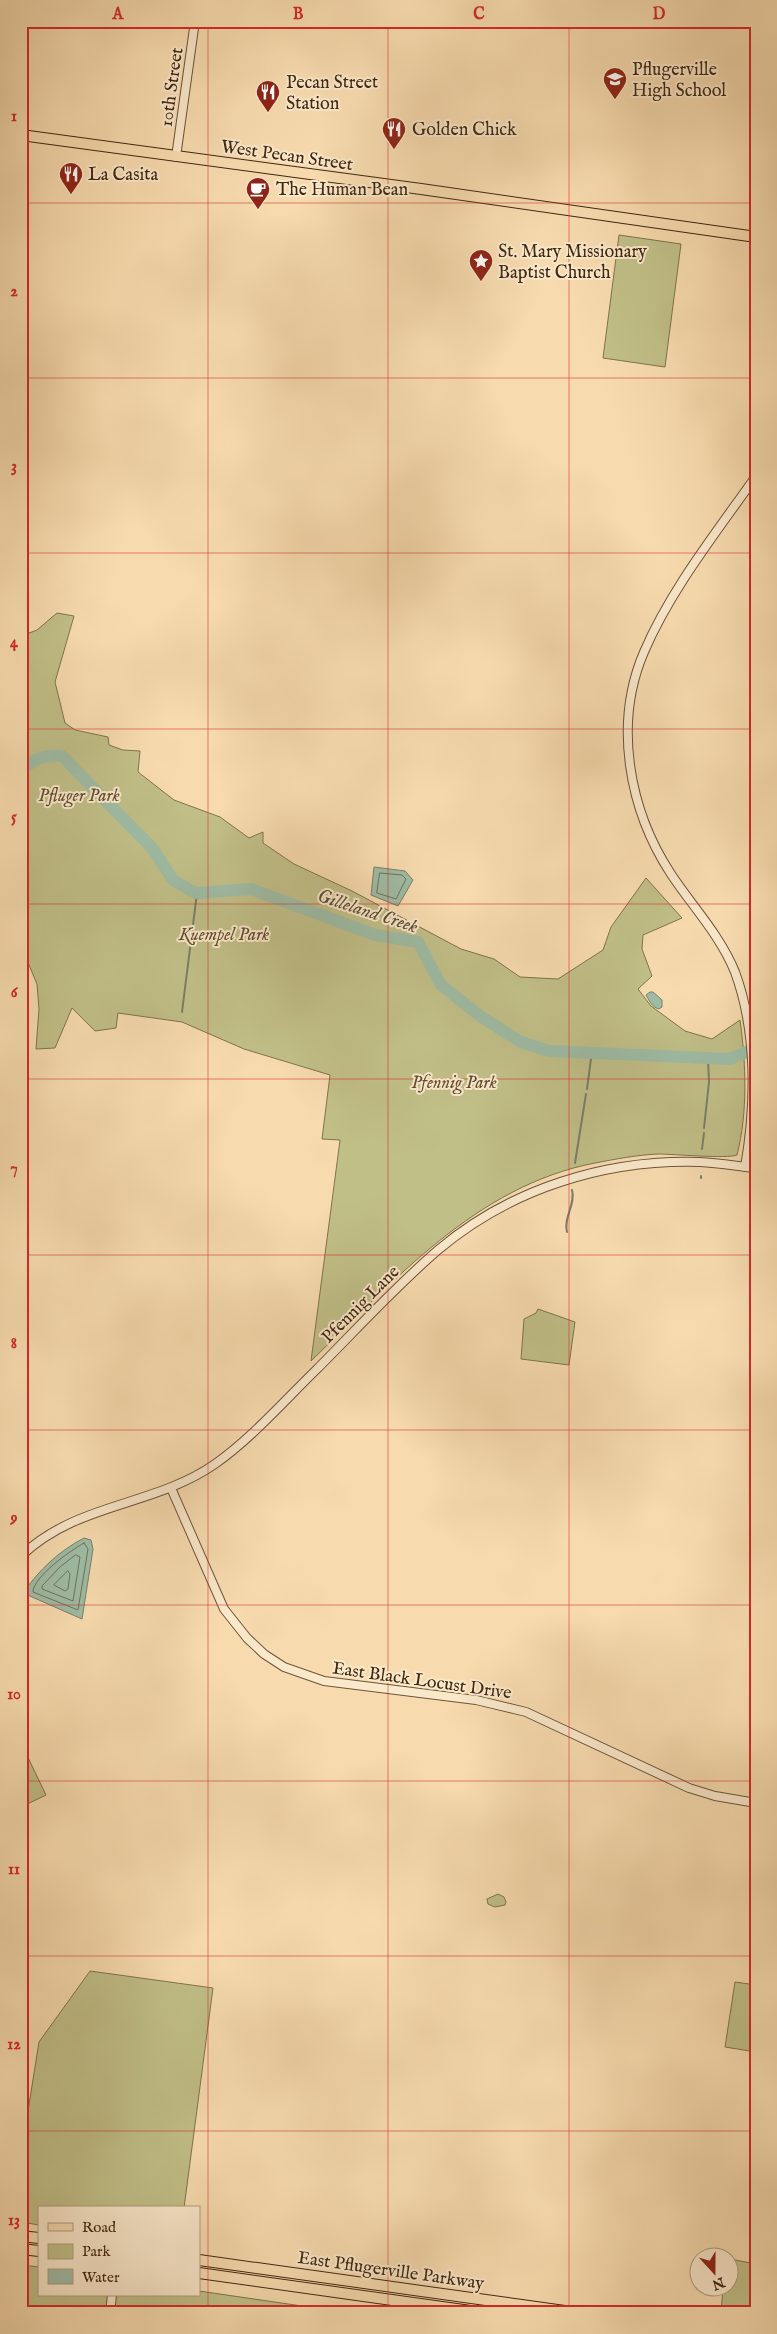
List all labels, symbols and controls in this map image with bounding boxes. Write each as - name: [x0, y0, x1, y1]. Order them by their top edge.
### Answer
- text: A: [112, 5, 125, 25]
- text: B: [293, 5, 304, 25]
- text: C: [473, 5, 485, 25]
- text: D: [653, 5, 666, 25]
- street label: 10th Street: [156, 46, 189, 128]
- place label: Pflugerville High School: [632, 59, 726, 103]
- school or university icon: Pflugerville High School: [602, 66, 628, 100]
- place label: Pecan Street Station: [286, 72, 378, 116]
- restaurant icon: Pecan Street Station: [255, 79, 281, 113]
- text: 1: [11, 107, 17, 127]
- restaurant icon: Golden Chick: [381, 116, 407, 150]
- place label: Golden Chick: [412, 119, 517, 142]
- street label: West Pecan Street: [219, 136, 354, 177]
- restaurant icon: La Casita: [58, 161, 84, 195]
- place label: La Casita: [88, 164, 158, 187]
- cafe icon: The Human Bean: [245, 176, 271, 210]
- place label: The Human Bean: [276, 179, 409, 202]
- place label: St. Mary Missionary Baptist Church: [498, 241, 647, 285]
- place icon: St. Mary Missionary Baptist Church: [468, 248, 494, 282]
- text: 2: [10, 282, 18, 302]
- text: 3: [11, 457, 17, 477]
- text: 4: [10, 633, 19, 653]
- park label: Pfluger Park: [38, 785, 120, 808]
- text: 5: [11, 808, 17, 828]
- water label: Gilleland Creek: [314, 884, 421, 940]
- park label: Kuempel Park: [178, 924, 269, 947]
- text: 6: [11, 983, 19, 1003]
- park label: Pfennig Park: [411, 1072, 497, 1095]
- text: 7: [10, 1159, 18, 1179]
- street label: Pfennig Lane: [317, 1261, 405, 1349]
- text: 8: [11, 1334, 17, 1354]
- text: 9: [10, 1509, 18, 1529]
- street label: East Black Locust Drive: [331, 1658, 513, 1705]
- text: 10: [7, 1685, 21, 1705]
- text: 11: [8, 1860, 20, 1880]
- text: 12: [7, 2035, 21, 2055]
- legend: [38, 2206, 200, 2296]
- text: 13: [8, 2211, 20, 2231]
- text: Road: [82, 2218, 117, 2237]
- text: Park: [82, 2242, 112, 2261]
- north arrow: [690, 2246, 740, 2296]
- street label: East Pflugerville Parkway: [296, 2247, 486, 2296]
- text: Water: [82, 2268, 120, 2287]
- text: N: [709, 2272, 728, 2294]

